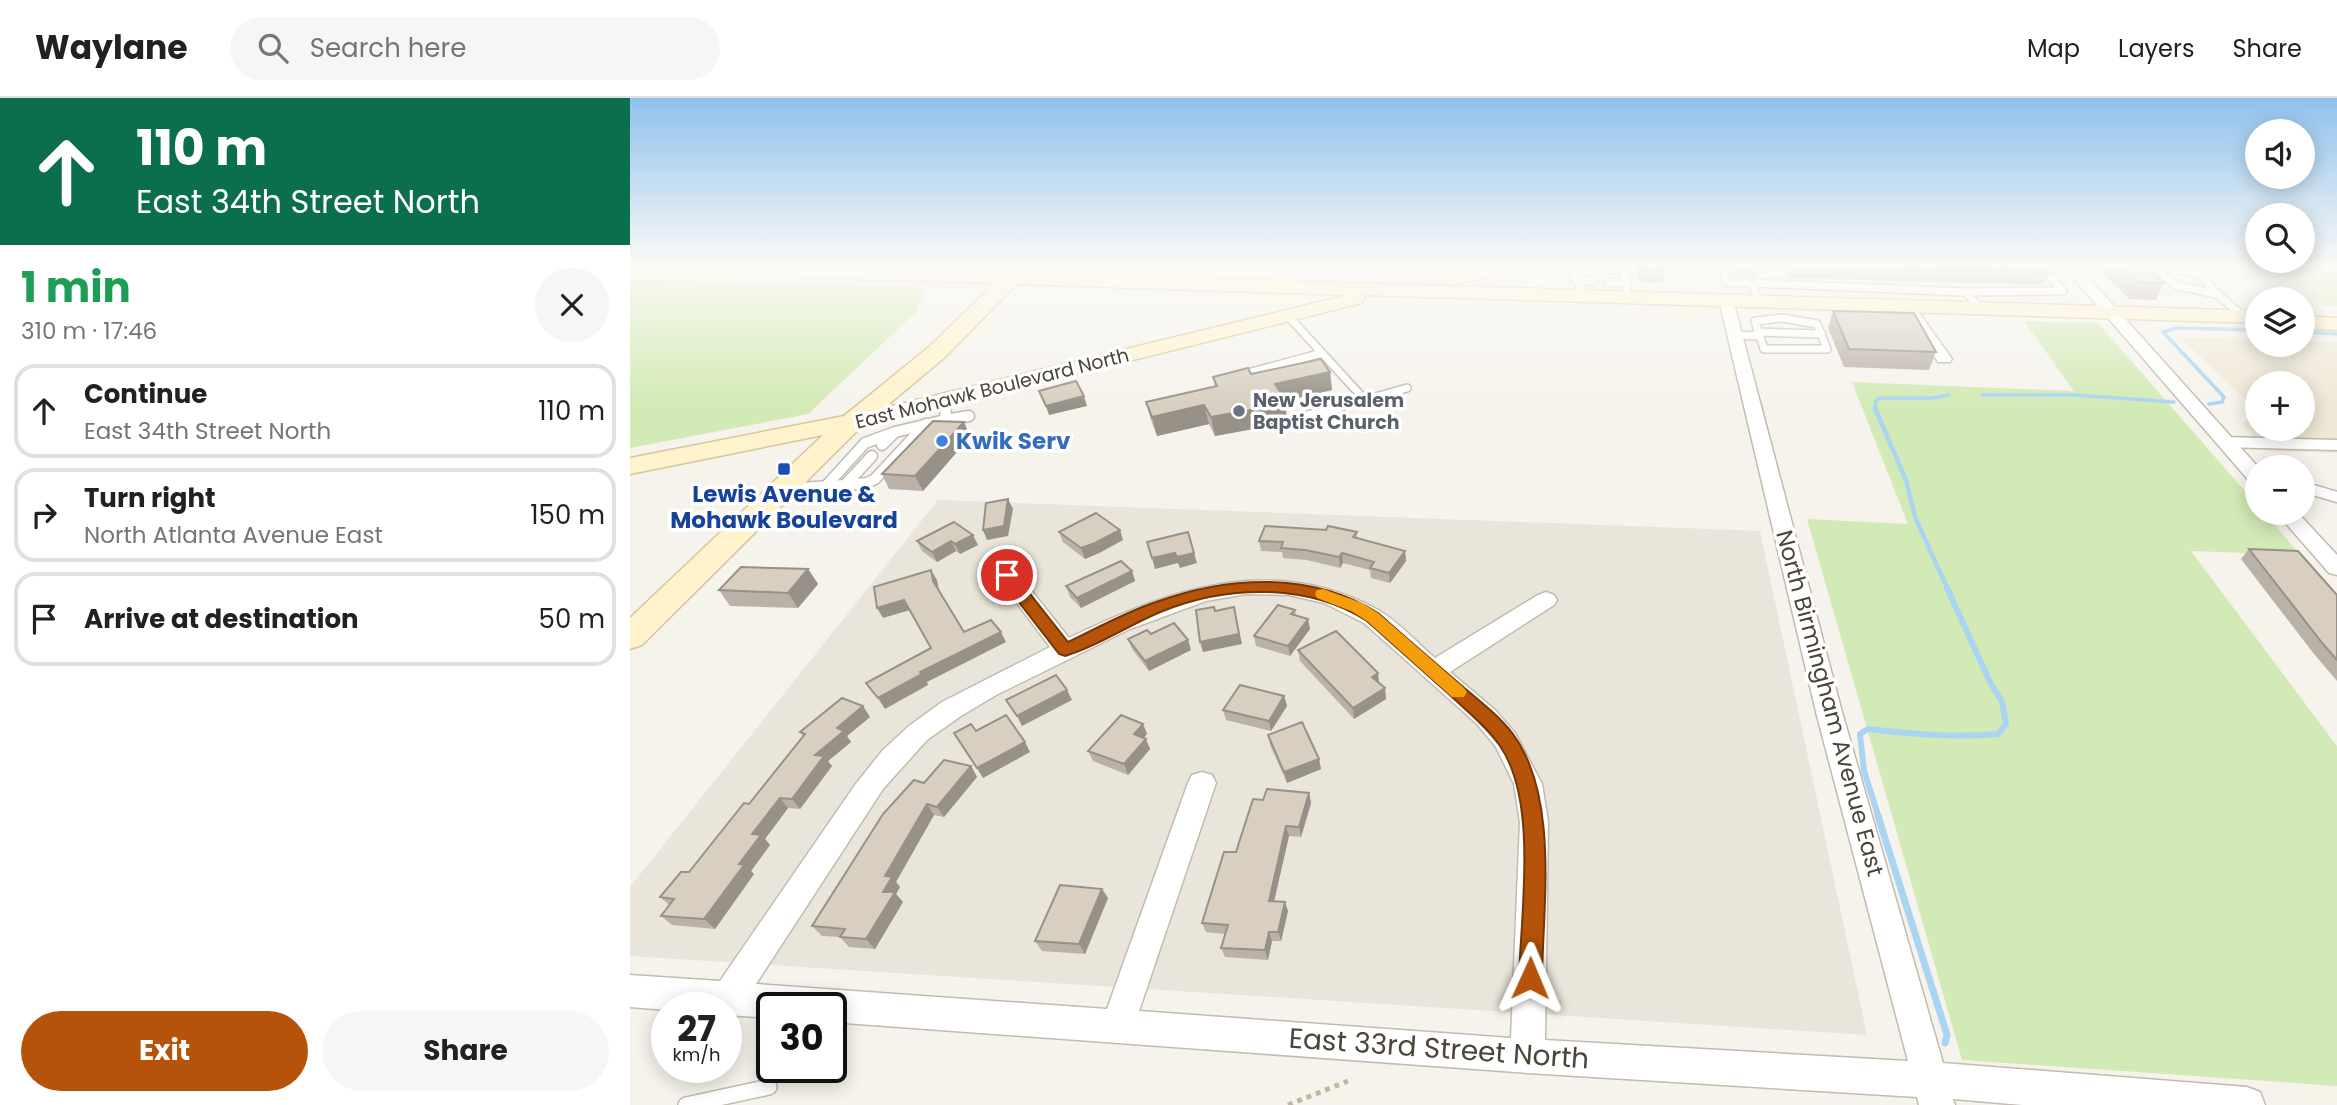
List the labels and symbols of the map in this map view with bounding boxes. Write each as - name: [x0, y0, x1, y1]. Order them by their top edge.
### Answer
- street label: East Mohawk Boulevard North: [852, 341, 1132, 436]
- place label: New Jerusalem Baptist Church: [1253, 387, 1404, 436]
- marker: New Jerusalem Baptist Church: [1231, 403, 1247, 419]
- place label: Kwik Serv: [956, 425, 1071, 457]
- marker: Kwik Serv: [934, 433, 950, 449]
- marker: Lewis Avenue & Mohawk Boulevard: [776, 461, 792, 477]
- place label: Lewis Avenue & Mohawk Boulevard: [670, 478, 898, 536]
- street label: North Birmingham Avenue East: [1768, 526, 1892, 880]
- pin: [977, 545, 1037, 605]
- position arrow: [1493, 941, 1567, 1015]
- speed limit sign: 30: [756, 992, 847, 1083]
- street label: East 33rd Street North: [1287, 1019, 1590, 1078]

